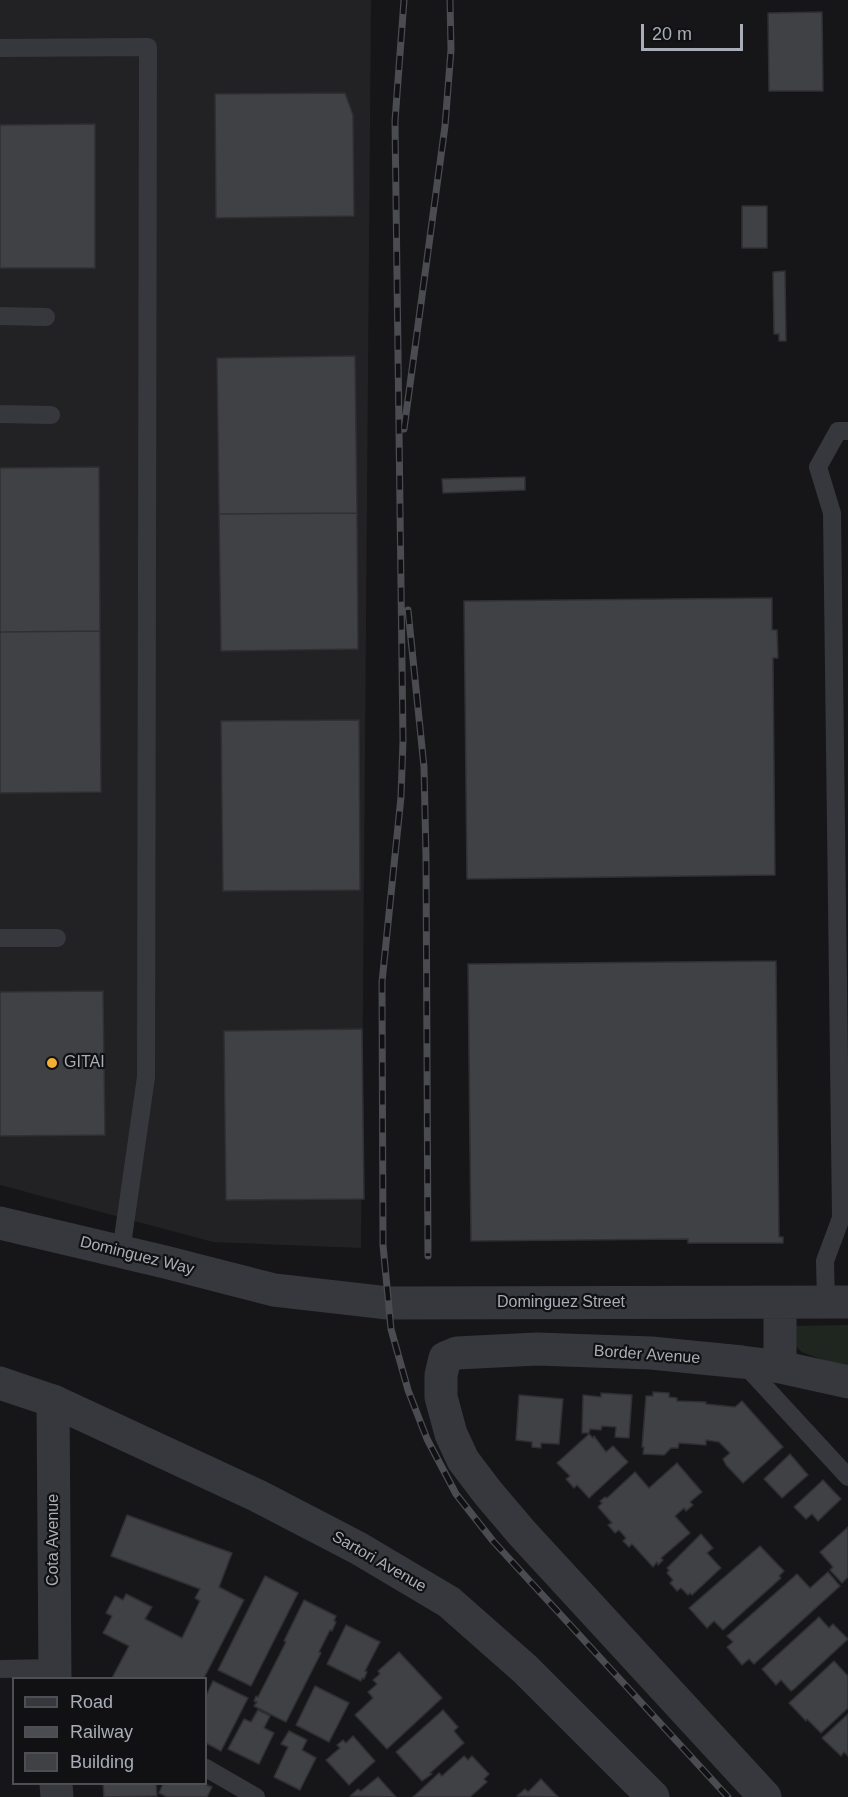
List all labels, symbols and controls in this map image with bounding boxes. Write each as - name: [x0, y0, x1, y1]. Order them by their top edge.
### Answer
- scale bar: [644, 12, 746, 50]
- text: 20 m: [652, 24, 692, 44]
- place label: GITAI: [64, 1053, 105, 1073]
- marker: GITAI: [45, 1056, 59, 1070]
- street label: Dominguez Way: [78, 1233, 196, 1279]
- street label: Dominguez Street: [497, 1293, 625, 1313]
- street label: Border Avenue: [593, 1342, 701, 1368]
- street label: Cota Avenue: [44, 1494, 64, 1586]
- street label: Sartori Avenue: [328, 1527, 430, 1597]
- legend: [12, 1677, 207, 1785]
- text: Road: [70, 1692, 113, 1712]
- text: Railway: [70, 1722, 133, 1742]
- text: Building: [70, 1752, 134, 1772]

